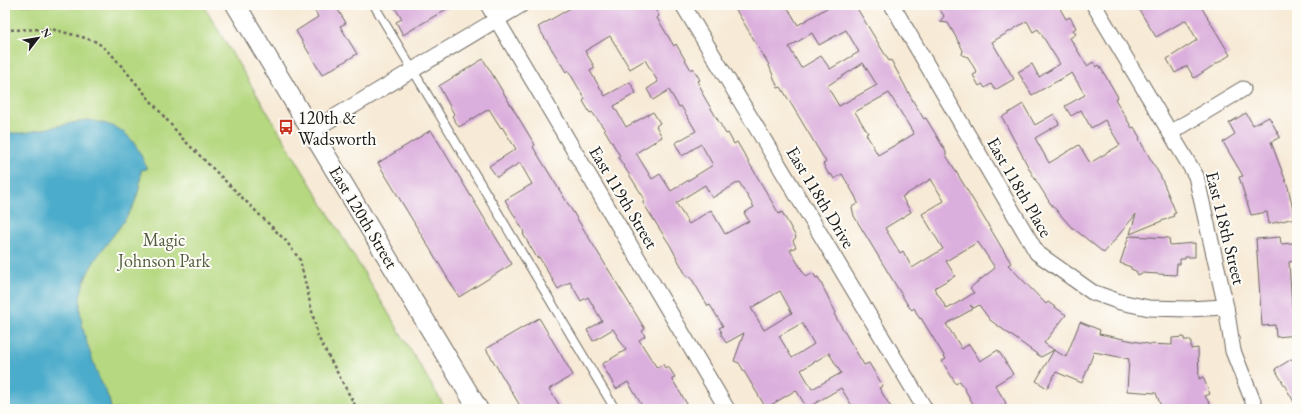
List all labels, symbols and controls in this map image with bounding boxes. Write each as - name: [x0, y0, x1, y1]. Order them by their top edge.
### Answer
- north arrow: [18, 18, 58, 58]
- text: N: [38, 25, 55, 40]
- place label: 120th & Wadsworth: [298, 106, 377, 150]
- bus stop icon: 120th & Wadsworth: [277, 118, 295, 136]
- street label: East 118th Place: [982, 133, 1058, 241]
- street label: East 119th Street: [584, 141, 664, 253]
- street label: East 118th Drive: [782, 142, 860, 252]
- street label: East 120th Street: [324, 161, 404, 273]
- street label: East 118th Street: [1201, 169, 1251, 287]
- park label: Magic Johnson Park: [116, 228, 211, 272]

